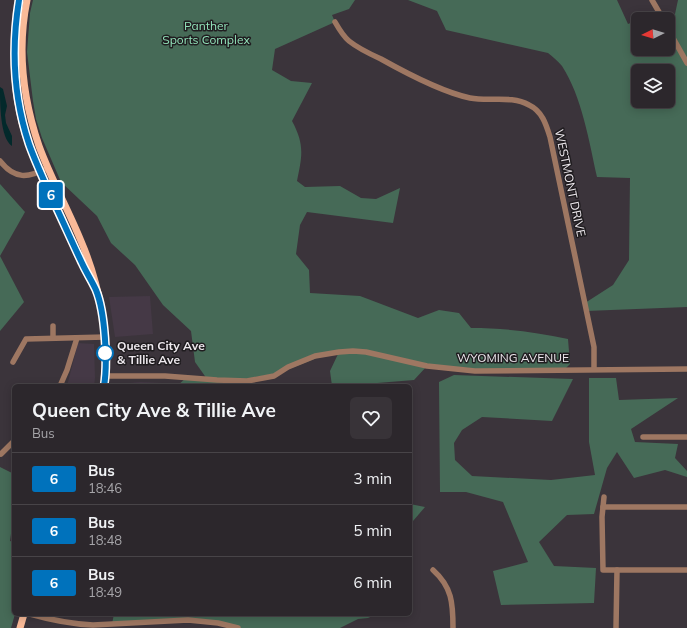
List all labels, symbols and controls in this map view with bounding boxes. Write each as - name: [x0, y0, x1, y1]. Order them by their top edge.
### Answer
- north arrow: [631, 12, 675, 56]
- map controls: [631, 12, 675, 108]
- park label: Panther Sports Complex: [162, 18, 250, 47]
- button: layers: [631, 64, 675, 108]
- street label: WESTMONT DRIVE: [552, 128, 589, 238]
- line badge: 6: [38, 182, 64, 208]
- text: 6: [47, 186, 55, 204]
- place label: Queen City Ave & Tillie Ave: [117, 338, 205, 367]
- marker: Queen City Ave & Tillie Ave: [96, 344, 114, 362]
- street label: WYOMING AVENUE: [457, 350, 569, 365]
- button: heart: [350, 397, 392, 439]
- text: Queen City Ave & Tillie Ave: [32, 398, 276, 422]
- text: Bus: [32, 425, 55, 441]
- text: Bus: [88, 461, 115, 480]
- text: 3 min: [354, 469, 392, 488]
- text: 6: [50, 470, 58, 488]
- text: 18:46: [88, 480, 122, 496]
- text: Bus: [88, 513, 115, 532]
- text: 5 min: [354, 521, 392, 540]
- text: 6: [50, 522, 58, 540]
- text: 18:48: [88, 532, 122, 548]
- text: Bus: [88, 565, 115, 584]
- text: 6 min: [354, 573, 392, 592]
- text: 6: [50, 574, 58, 592]
- text: 18:49: [88, 584, 122, 600]

